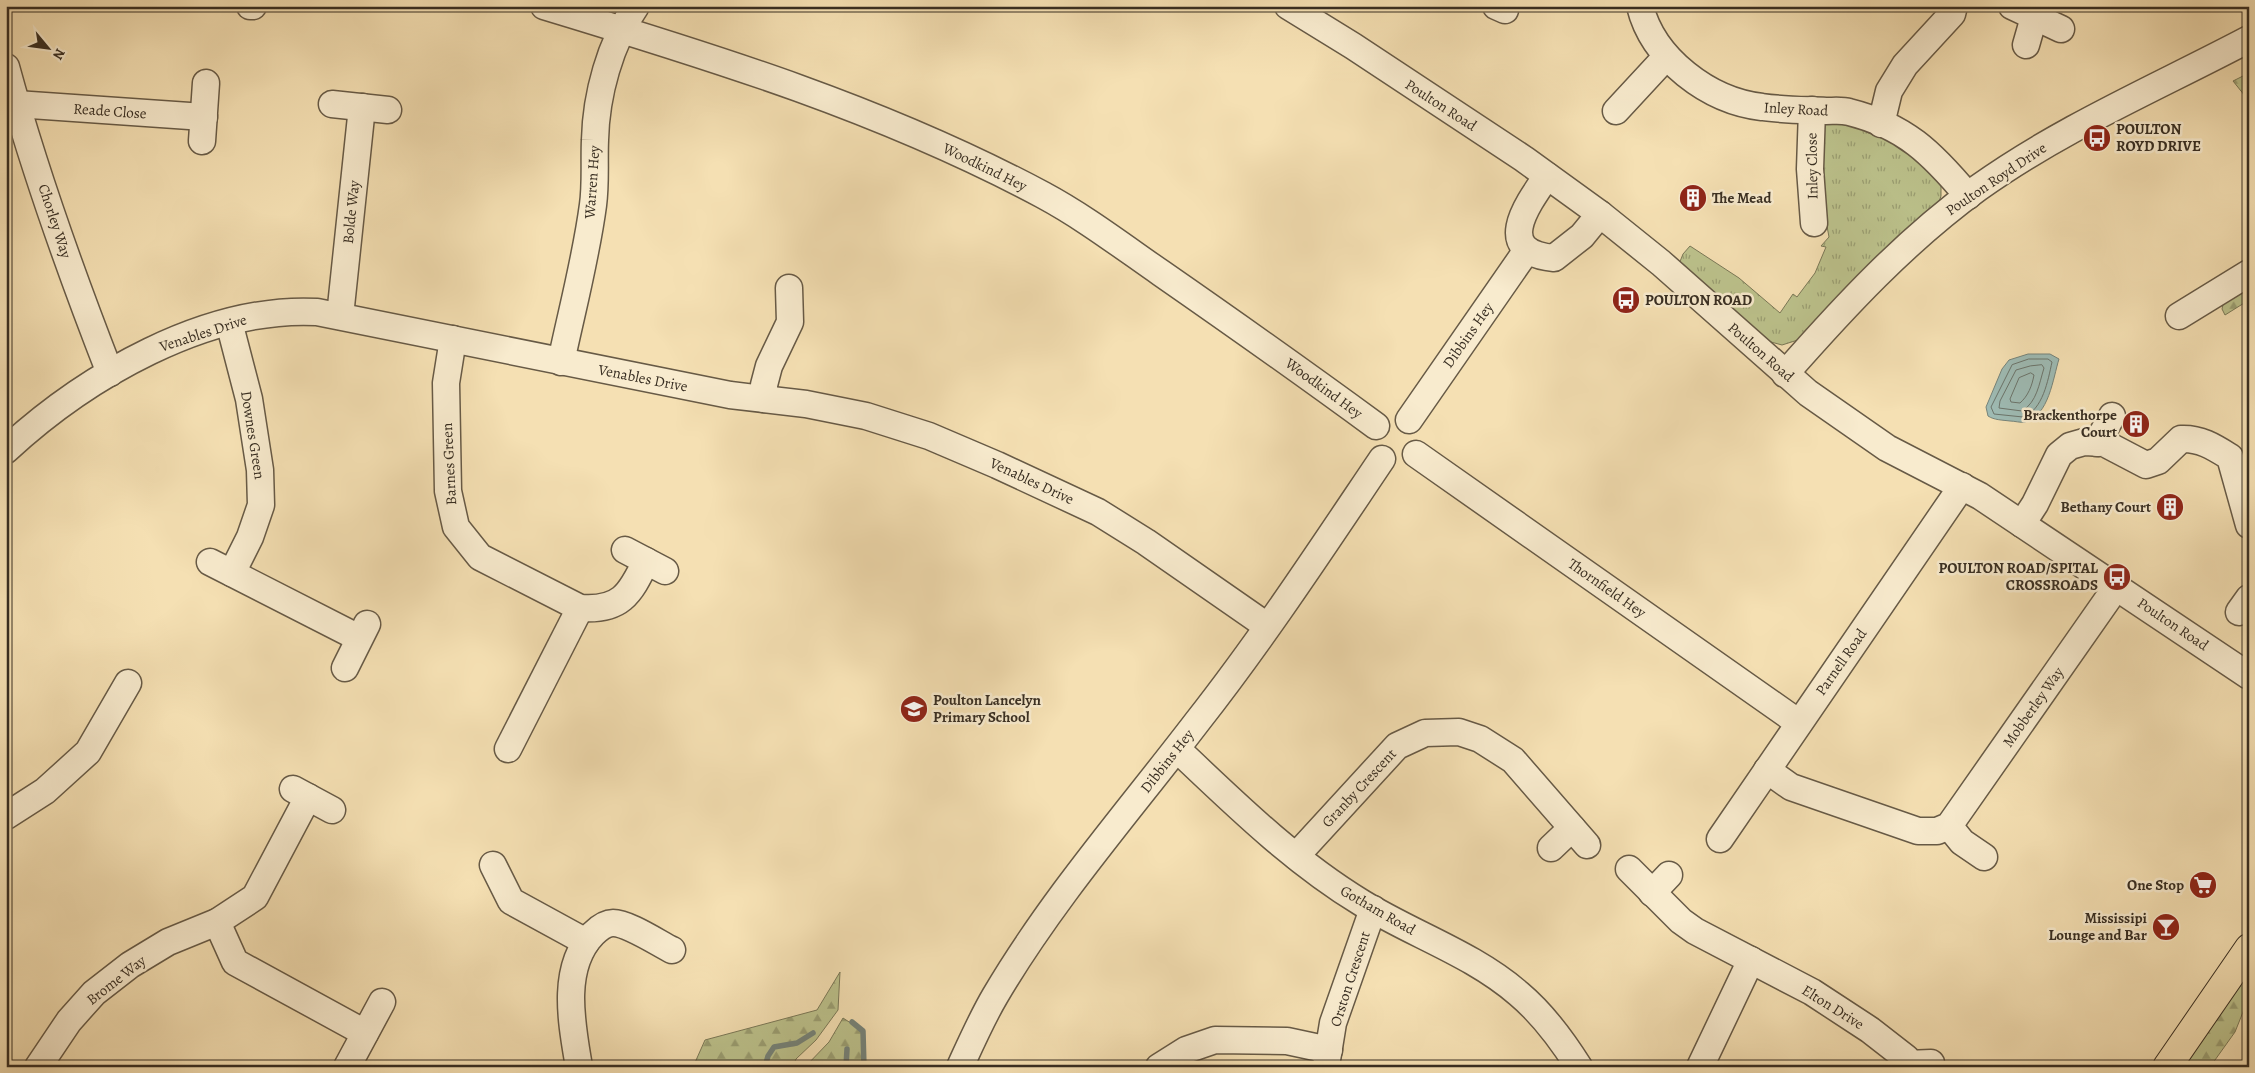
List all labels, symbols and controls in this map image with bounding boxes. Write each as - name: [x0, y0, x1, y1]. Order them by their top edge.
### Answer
- north arrow: [22, 22, 72, 72]
- text: N: [48, 45, 70, 63]
- street label: Poulton Road: [1401, 74, 1481, 136]
- street label: Inley Road: [1763, 97, 1830, 121]
- street label: Reade Close: [73, 98, 148, 124]
- place label: POULTON ROYD DRIVE: [2116, 119, 2201, 156]
- bus stop icon: POULTON ROYD DRIVE: [2082, 123, 2112, 153]
- street label: Inley Close: [1801, 132, 1823, 200]
- street label: Woodkind Hey: [939, 138, 1031, 196]
- street label: Poulton Royd Drive: [1942, 138, 2051, 220]
- street label: Warren Hey: [579, 144, 605, 220]
- street label: Bolde Way: [338, 179, 364, 245]
- street label: Chorley Way: [34, 181, 76, 261]
- building icon: The Mead: [1678, 183, 1708, 213]
- place label: The Mead: [1712, 188, 1772, 208]
- bus stop icon: POULTON ROAD: [1611, 285, 1641, 315]
- place label: POULTON ROAD: [1645, 290, 1752, 310]
- street label: Dibbins Hey: [1438, 298, 1498, 372]
- street label: Venables Drive: [156, 309, 249, 357]
- street label: Poulton Road: [1724, 318, 1799, 387]
- street label: Woodkind Hey: [1280, 353, 1367, 423]
- street label: Venables Drive: [596, 359, 690, 397]
- street label: Downes Green: [236, 389, 270, 481]
- place label: Brackenthorpe Court: [2023, 405, 2117, 442]
- building icon: Brackenthorpe Court: [2121, 409, 2151, 439]
- street label: Barnes Green: [437, 422, 461, 506]
- street label: Venables Drive: [986, 452, 1078, 509]
- building icon: Bethany Court: [2155, 492, 2185, 522]
- place label: Bethany Court: [2061, 497, 2151, 517]
- street label: Thornfield Hey: [1564, 554, 1650, 622]
- place label: POULTON ROAD/SPITAL CROSSROADS: [1939, 558, 2098, 595]
- bus stop icon: POULTON ROAD/SPITAL CROSSROADS: [2102, 562, 2132, 592]
- street label: Poulton Road: [2134, 593, 2213, 656]
- street label: Parnell Road: [1811, 624, 1872, 699]
- street label: Mobberley Way: [1998, 663, 2068, 751]
- place label: Poulton Lancelyn Primary School: [933, 690, 1041, 727]
- school or university icon: Poulton Lancelyn Primary School: [899, 694, 929, 724]
- street label: Dibbins Hey: [1136, 725, 1198, 797]
- street label: Granby Crescent: [1317, 744, 1401, 832]
- supermarket icon: One Stop: [2188, 870, 2218, 900]
- place label: One Stop: [2127, 875, 2184, 895]
- street label: Gotham Road: [1337, 880, 1420, 940]
- place label: Mississipi Lounge and Bar: [2048, 908, 2148, 945]
- bar icon: Mississipi Lounge and Bar: [2151, 912, 2181, 942]
- street label: Orston Crescent: [1325, 929, 1375, 1029]
- street label: Brome Way: [82, 950, 150, 1009]
- street label: Elton Drive: [1798, 980, 1868, 1034]

